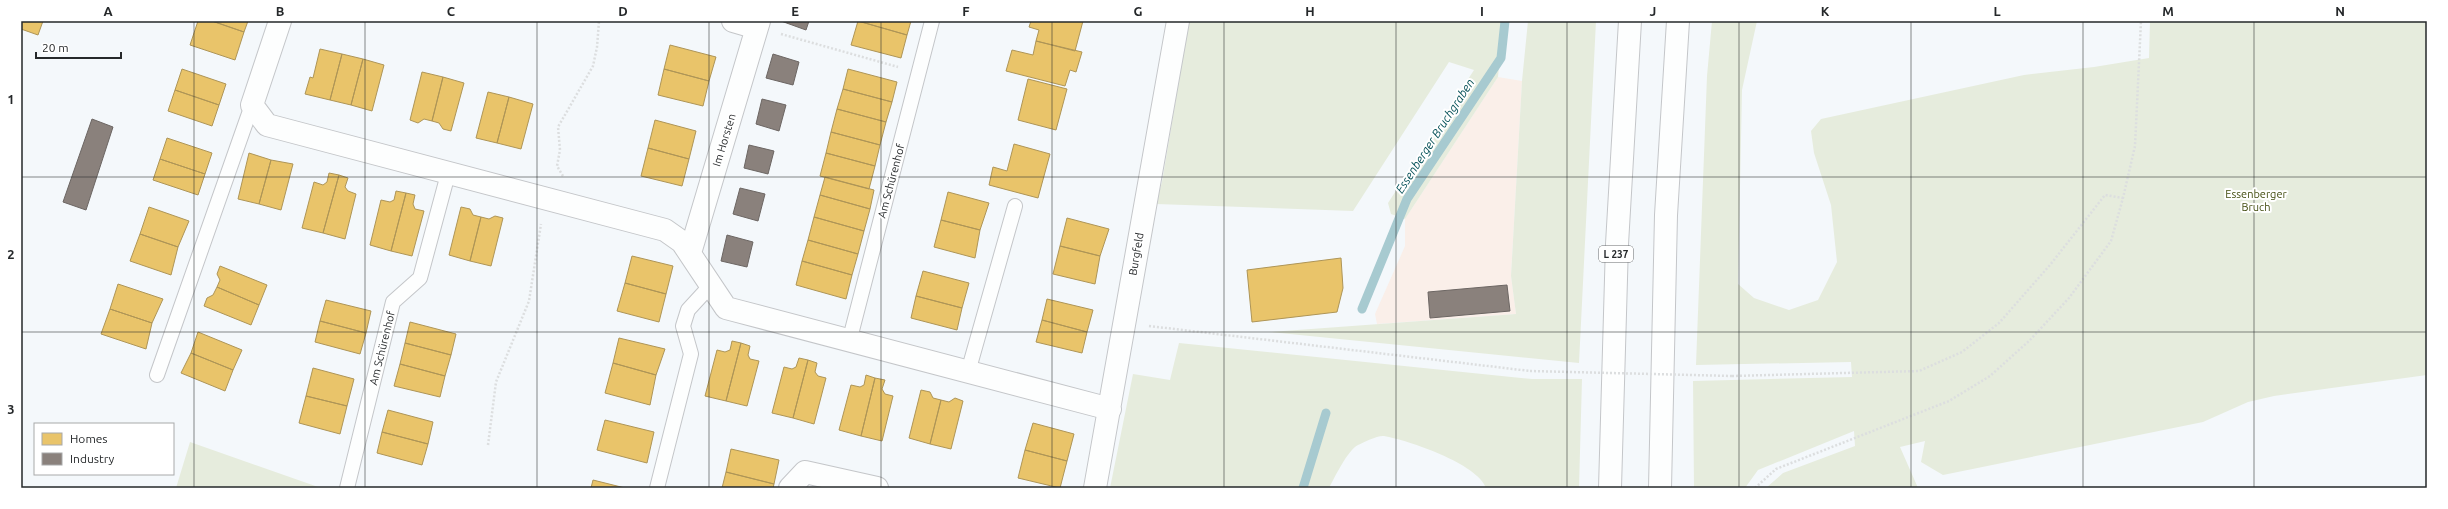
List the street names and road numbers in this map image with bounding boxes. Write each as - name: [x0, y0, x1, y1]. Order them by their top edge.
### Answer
- street label: Im Horsten: [710, 112, 738, 168]
- street label: Am Schürenhof: [875, 142, 907, 219]
- street label: Burgfeld: [1126, 232, 1146, 276]
- road number: L 237: [1599, 246, 1633, 262]
- street label: Am Schürenhof: [367, 309, 397, 386]

